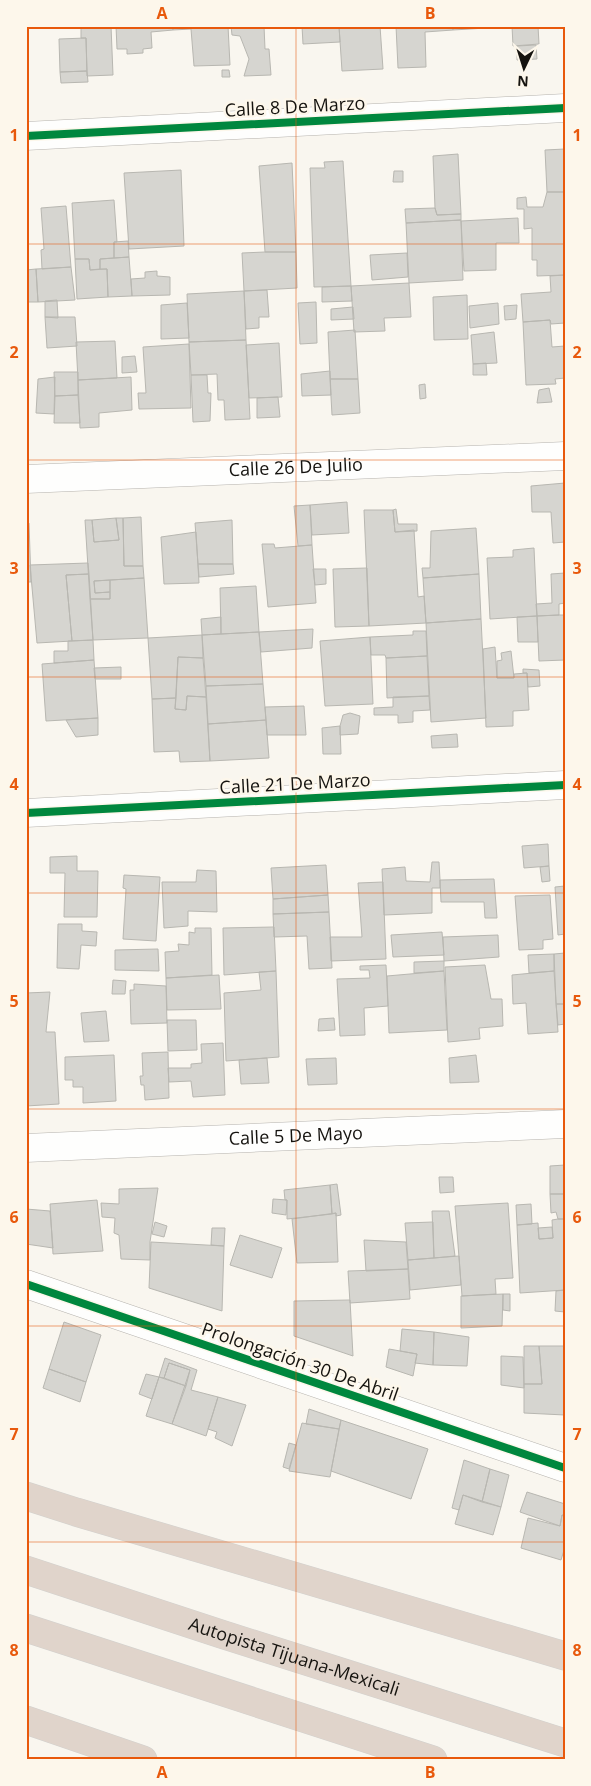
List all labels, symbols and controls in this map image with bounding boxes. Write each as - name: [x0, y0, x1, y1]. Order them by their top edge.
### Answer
- text: A: [156, 2, 168, 24]
- text: B: [425, 2, 435, 24]
- north arrow: [498, 42, 548, 92]
- text: N: [517, 72, 529, 91]
- street label: Calle 8 De Marzo: [224, 90, 366, 122]
- text: 1: [9, 124, 19, 146]
- text: 1: [572, 124, 582, 146]
- text: 2: [9, 341, 19, 363]
- text: 2: [572, 341, 582, 363]
- street label: Calle 26 De Julio: [228, 452, 363, 481]
- text: 3: [9, 557, 19, 579]
- text: 3: [572, 557, 582, 579]
- street label: Calle 21 De Marzo: [219, 767, 371, 799]
- text: 4: [9, 773, 19, 795]
- text: 4: [572, 773, 582, 795]
- text: 5: [9, 990, 19, 1012]
- text: 5: [572, 990, 582, 1012]
- street label: Calle 5 De Mayo: [228, 1120, 363, 1150]
- text: 6: [9, 1206, 19, 1228]
- text: 6: [572, 1206, 582, 1228]
- street label: Prolongación 30 De Abril: [199, 1316, 402, 1406]
- text: 7: [9, 1423, 19, 1445]
- text: 7: [572, 1423, 582, 1445]
- street label: Autopista Tijuana-Mexicali: [186, 1611, 403, 1701]
- text: 8: [9, 1639, 19, 1661]
- text: 8: [572, 1639, 582, 1661]
- text: A: [156, 1761, 168, 1783]
- text: B: [425, 1761, 435, 1783]

